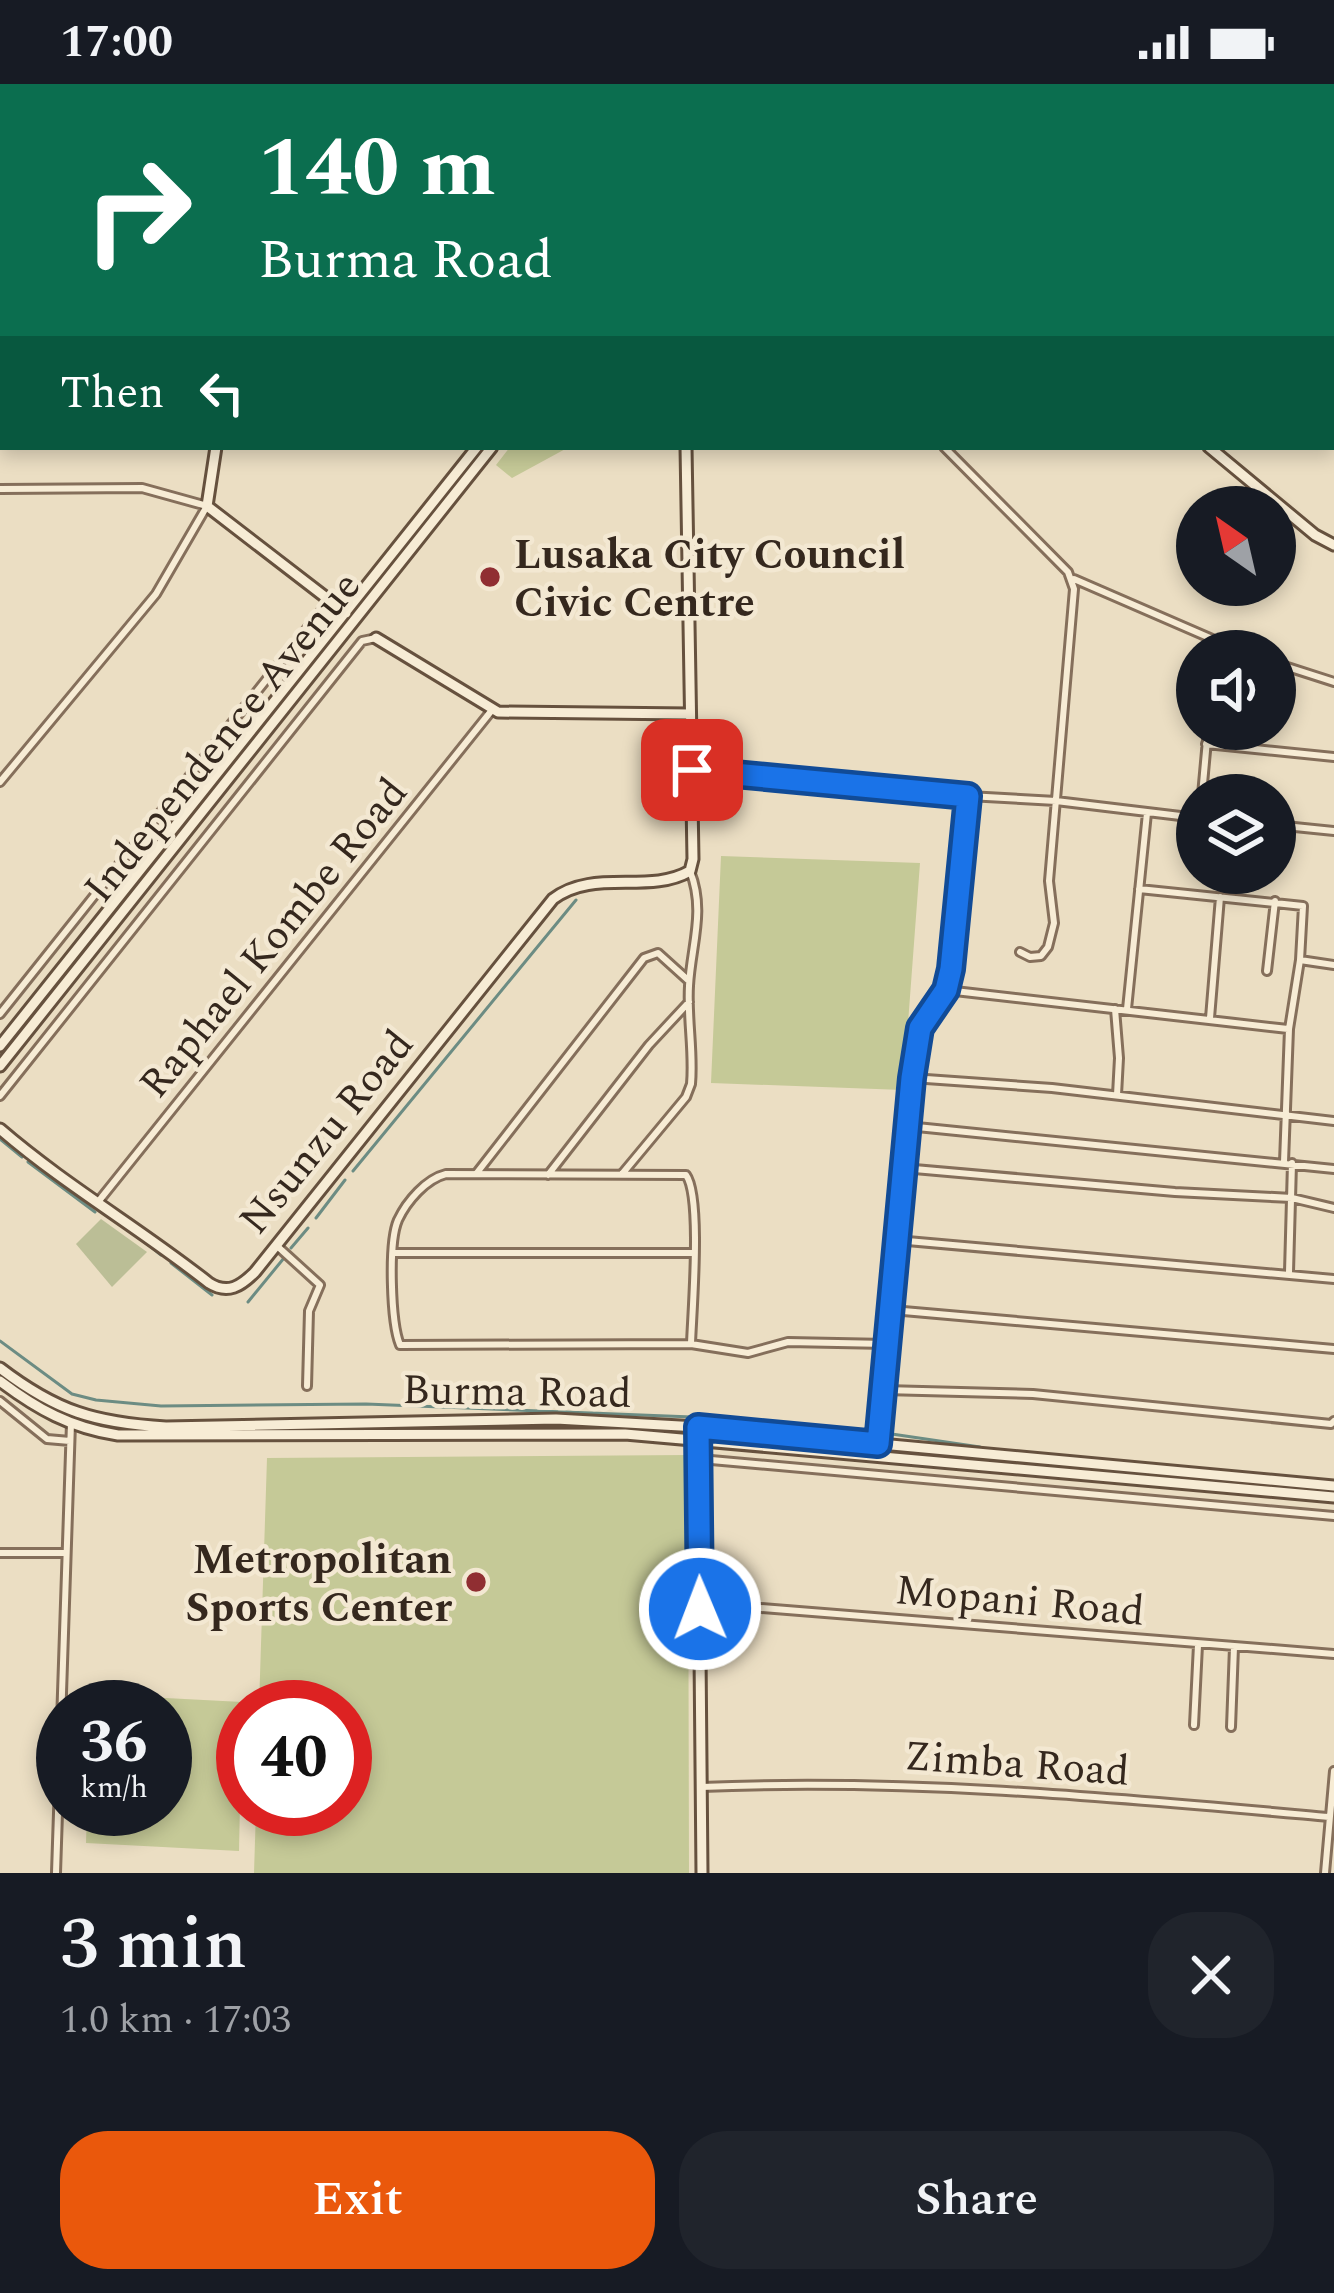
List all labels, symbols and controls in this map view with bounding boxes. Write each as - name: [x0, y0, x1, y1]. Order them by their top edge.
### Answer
- text: 17:00: [60, 8, 173, 77]
- text: 140 m: [258, 105, 496, 233]
- icon: right: [60, 132, 216, 288]
- text: Burma Road: [258, 220, 553, 302]
- text: Then: [60, 359, 165, 428]
- icon: left: [189, 360, 255, 426]
- north arrow: [1176, 486, 1296, 606]
- map controls: [1176, 486, 1296, 894]
- place label: Lusaka City Council Civic Centre: [514, 524, 905, 635]
- street label: Independence Avenue: [69, 558, 377, 917]
- marker: Lusaka City Council Civic Centre: [477, 564, 503, 590]
- button: sound: [1176, 630, 1296, 750]
- pin: [641, 719, 743, 821]
- icon: arrive: [659, 737, 725, 803]
- street label: Raphael Kombe Road: [124, 764, 423, 1113]
- button: layers: [1176, 774, 1296, 894]
- street label: Nsunzu Road: [224, 1016, 429, 1249]
- street label: Burma Road: [402, 1359, 632, 1426]
- place label: Metropolitan Sports Center: [185, 1529, 452, 1640]
- position arrow: [637, 1546, 763, 1672]
- street label: Mopani Road: [892, 1559, 1147, 1644]
- marker: Metropolitan Sports Center: [463, 1569, 489, 1595]
- speed limit sign: 40: [216, 1680, 372, 1836]
- text: 36: [80, 1697, 148, 1789]
- street label: Zimba Road: [902, 1725, 1131, 1804]
- text: km/h: [80, 1765, 148, 1811]
- text: 3 min: [60, 1891, 247, 2000]
- button: close: [1148, 1912, 1274, 2038]
- text: 1.0 km · 17:03: [60, 1991, 291, 2050]
- button: Exit: [60, 2131, 655, 2269]
- button: Share: [679, 2131, 1274, 2269]

